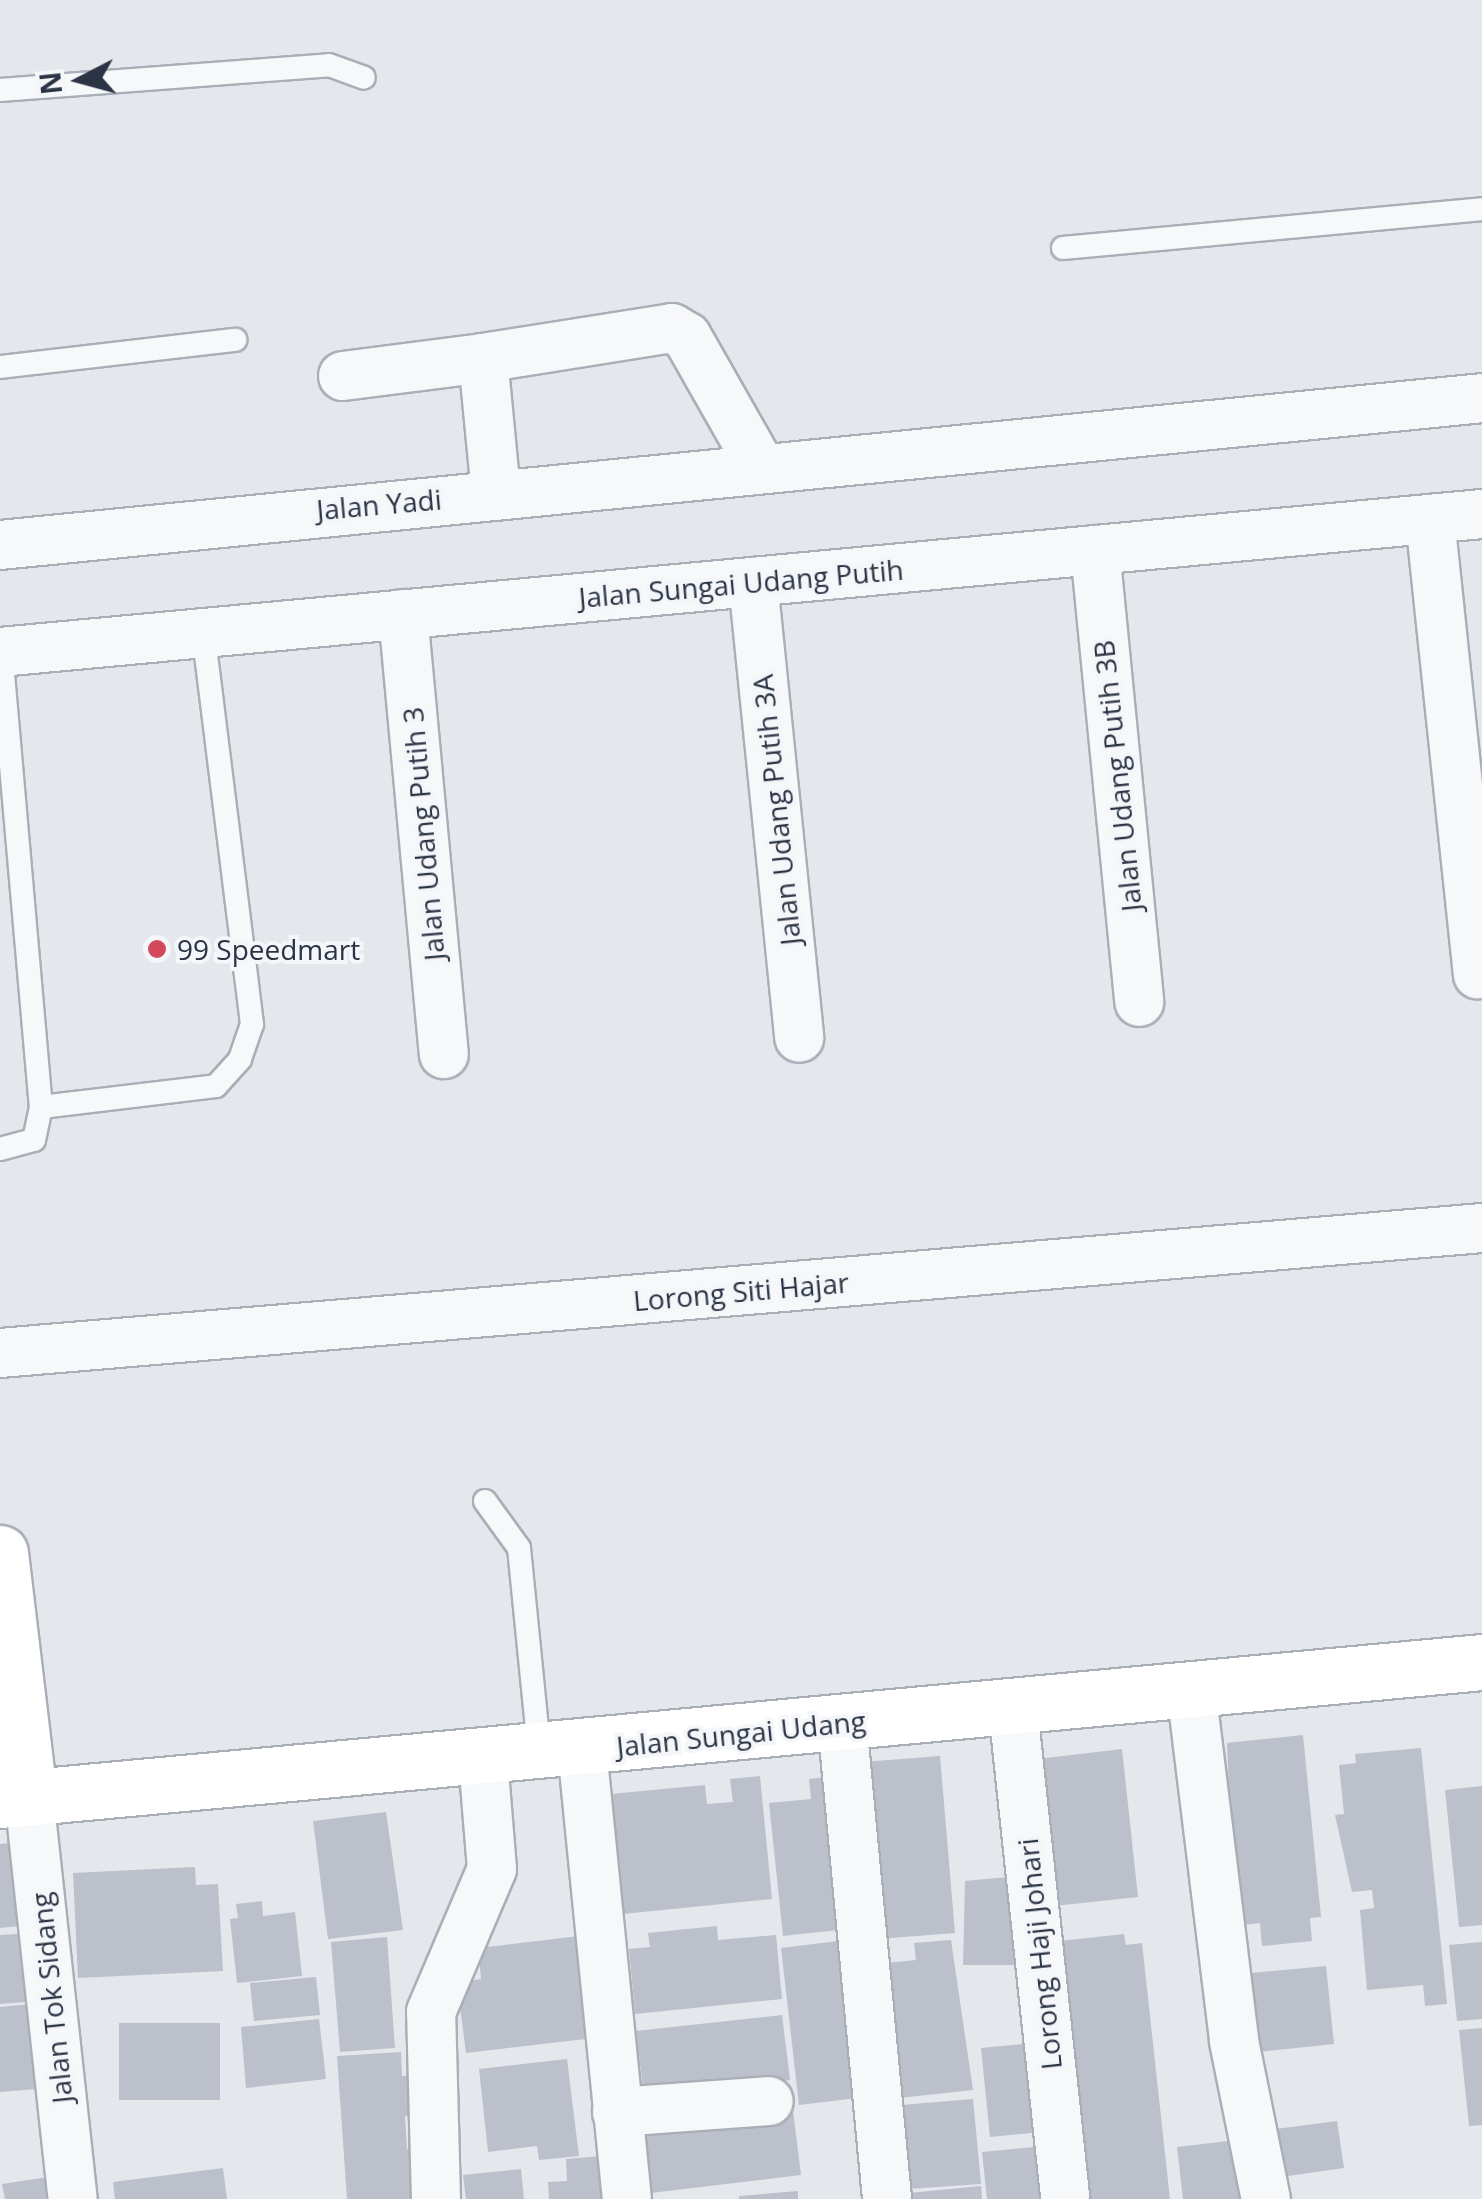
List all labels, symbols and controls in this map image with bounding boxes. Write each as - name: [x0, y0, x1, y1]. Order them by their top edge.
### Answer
- north arrow: [30, 30, 130, 130]
- text: N: [30, 70, 70, 96]
- street label: Jalan Yadi: [315, 482, 443, 526]
- street label: Jalan Sungai Udang Putih: [577, 552, 905, 614]
- street label: Jalan Udang Putih 3B: [1086, 639, 1148, 913]
- street label: Jalan Udang Putih 3A: [745, 673, 807, 947]
- street label: Jalan Udang Putih 3: [395, 706, 451, 962]
- place label: 99 Speedmart: [177, 932, 360, 966]
- marker: 99 Speedmart: [146, 938, 168, 960]
- street label: Lorong Siti Hajar: [632, 1265, 850, 1317]
- street label: Jalan Sungai Udang: [615, 1703, 867, 1763]
- street label: Lorong Haji Johari: [1010, 1837, 1068, 2071]
- street label: Jalan Tok Sidang: [23, 1891, 79, 2105]

